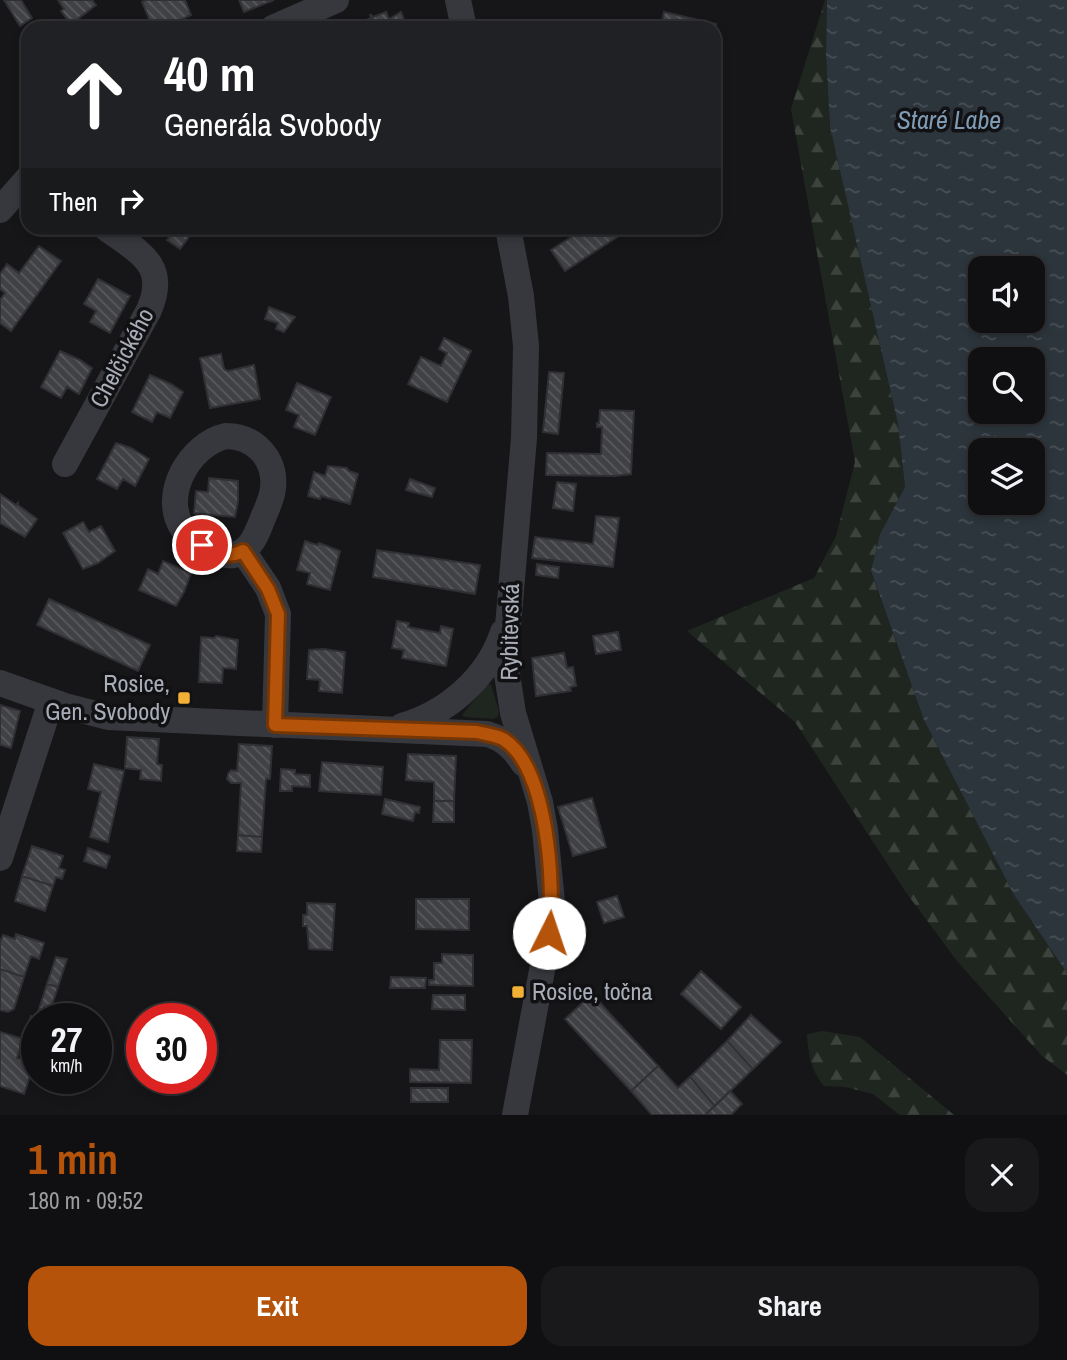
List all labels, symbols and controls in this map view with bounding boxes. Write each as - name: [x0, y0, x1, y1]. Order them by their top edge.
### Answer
- text: 40 m: [164, 40, 256, 106]
- icon: ahead: [49, 49, 140, 140]
- water label: Staré Labe: [897, 102, 1001, 137]
- text: Generála Svobody: [164, 103, 381, 146]
- icon: right: [112, 182, 150, 220]
- text: Then: [49, 184, 98, 219]
- map controls: [968, 256, 1045, 515]
- button: sound: [968, 256, 1045, 333]
- street label: Chelčického: [82, 302, 161, 413]
- button: search: [968, 347, 1045, 424]
- button: layers: [968, 438, 1045, 515]
- pin: [172, 515, 232, 575]
- icon: arrive: [183, 526, 221, 564]
- street label: Rybitevská: [492, 583, 526, 681]
- place label: Rosice, Gen. Svobody: [45, 667, 170, 727]
- marker: Rosice, Gen. Svobody: [176, 690, 192, 706]
- position arrow: [512, 896, 586, 970]
- place label: Rosice, točna: [532, 975, 652, 1007]
- marker: Rosice, točna: [510, 984, 526, 1000]
- speed limit sign: 30: [126, 1003, 217, 1094]
- text: 27: [51, 1016, 82, 1063]
- text: km/h: [51, 1053, 83, 1078]
- text: 1 min: [28, 1131, 118, 1187]
- button: close: [965, 1138, 1039, 1212]
- text: 180 m · 09:52: [28, 1185, 143, 1216]
- button: Exit: [28, 1266, 527, 1346]
- button: Share: [541, 1266, 1039, 1346]

